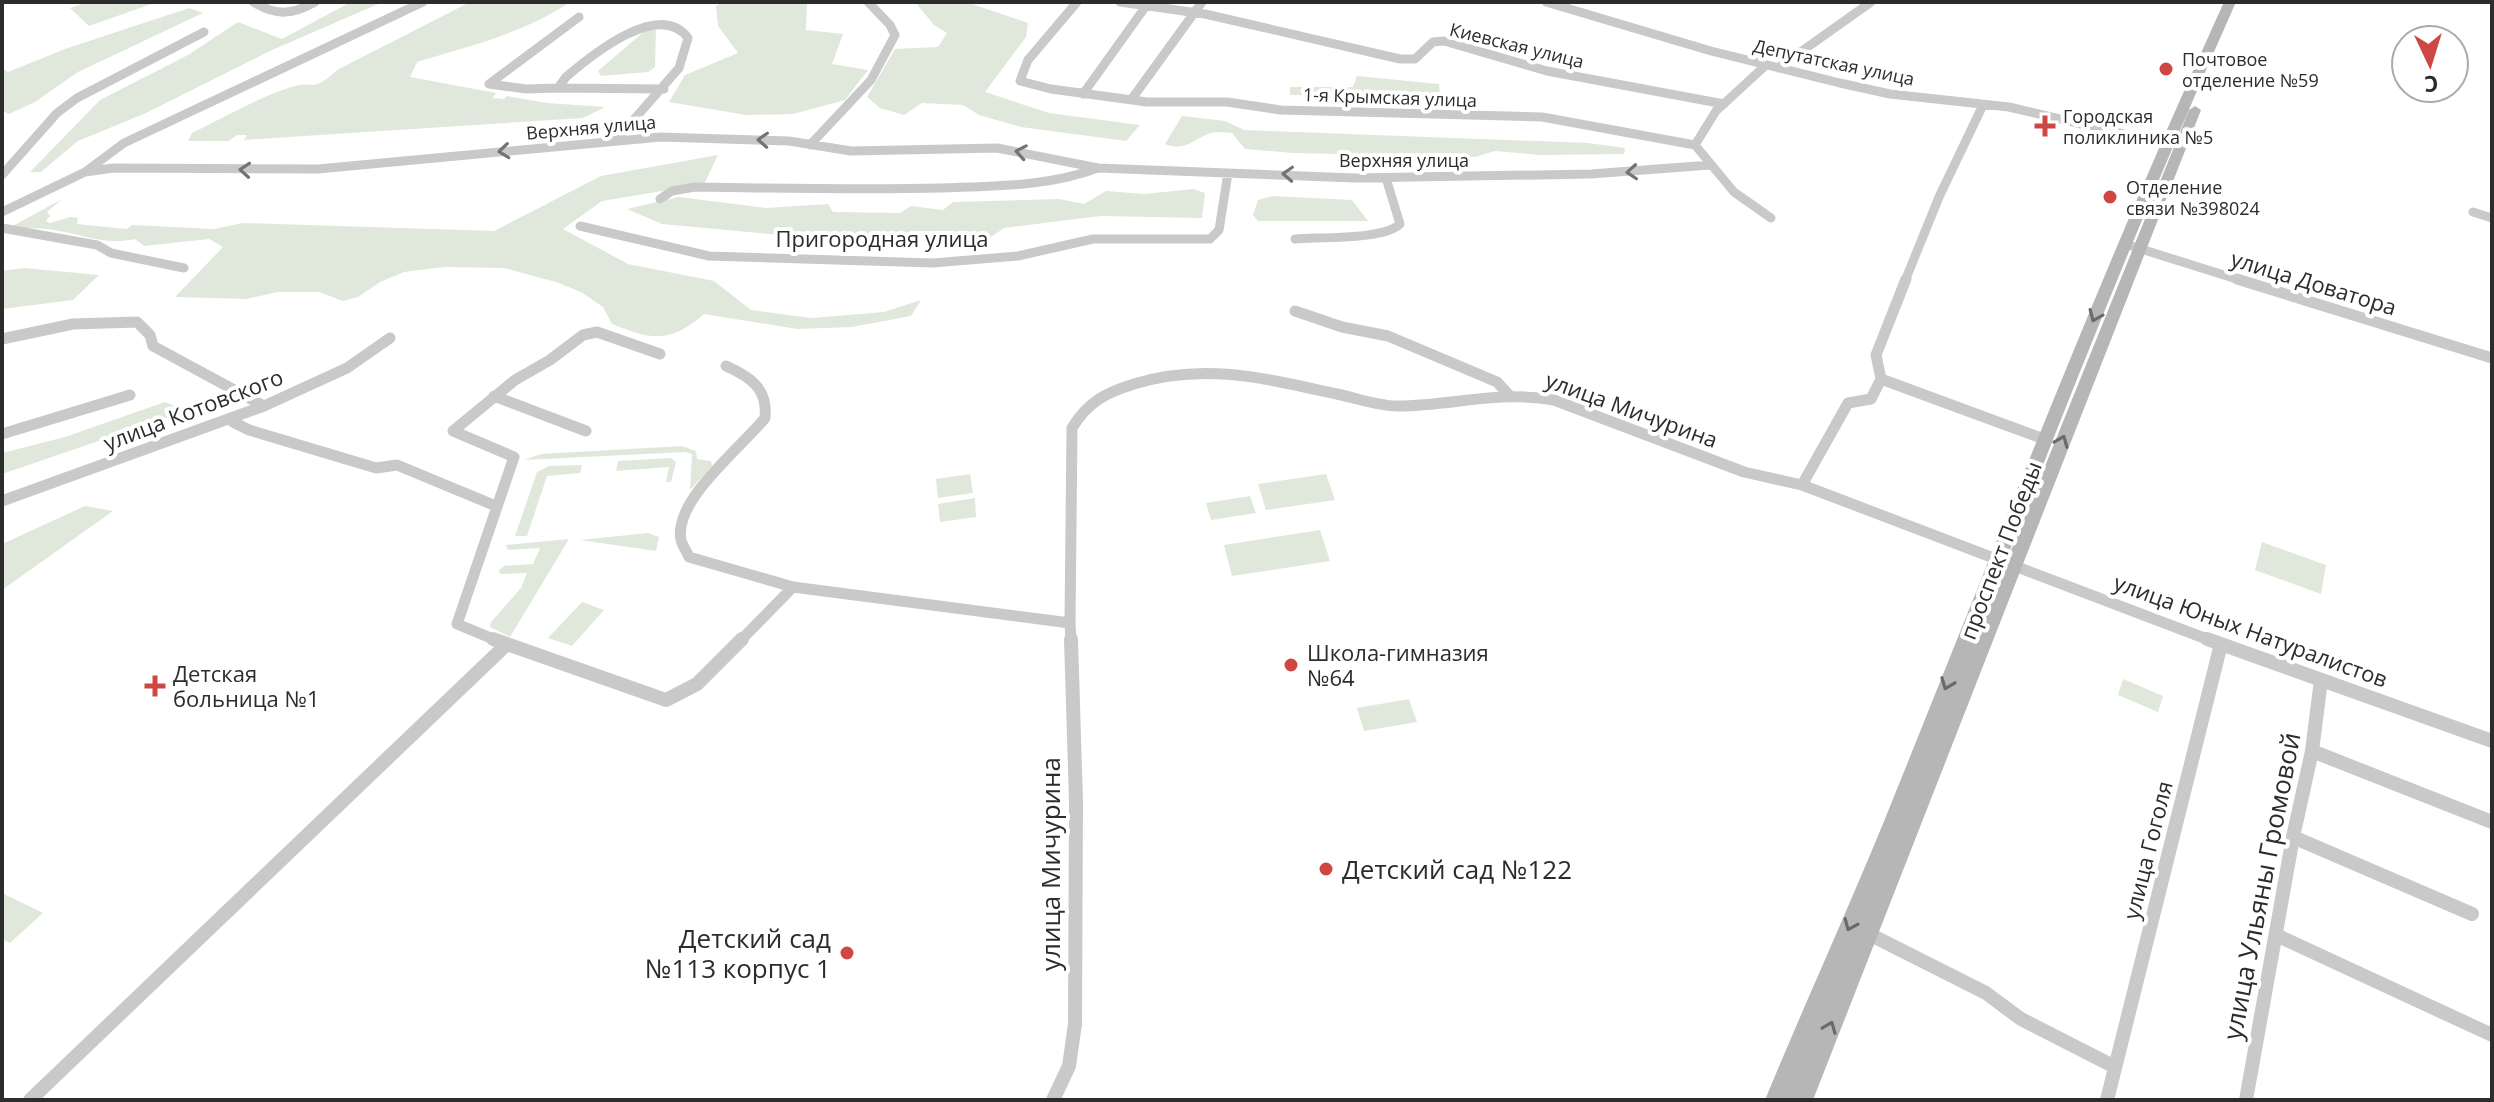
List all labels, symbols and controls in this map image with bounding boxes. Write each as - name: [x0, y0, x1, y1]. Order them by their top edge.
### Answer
- street label: Киевская улица: [1447, 17, 1587, 73]
- north arrow: [2390, 24, 2470, 104]
- street label: Депутатская улица: [1751, 33, 1917, 91]
- place label: Почтовое отделение №59: [2182, 47, 2319, 92]
- marker: Почтовое отделение №59: [2157, 60, 2175, 78]
- text: С: [2423, 69, 2440, 100]
- street label: 1-я Крымская улица: [1302, 82, 1478, 112]
- place label: Городская поликлиника №5: [2063, 104, 2213, 149]
- street label: Верхняя улица: [525, 109, 657, 145]
- marker: Городская поликлиника №5: [2034, 115, 2056, 137]
- one-way arrow: [756, 132, 769, 149]
- one-way arrow: [497, 143, 510, 160]
- one-way arrow: [1015, 145, 1028, 162]
- street label: Верхняя улица: [1339, 148, 1469, 172]
- one-way arrow: [238, 162, 251, 179]
- one-way arrow: [1625, 163, 1638, 180]
- one-way arrow: [1281, 166, 1294, 183]
- place label: Отделение связи №398024: [2126, 175, 2260, 220]
- marker: Отделение связи №398024: [2101, 188, 2119, 206]
- street label: Пригородная улица: [775, 223, 989, 253]
- street label: улица Доватора: [2227, 243, 2401, 321]
- one-way arrow: [2088, 308, 2104, 322]
- street label: улица Котовского: [99, 361, 287, 457]
- street label: улица Мичурина: [1542, 364, 1722, 454]
- one-way arrow: [2052, 435, 2068, 449]
- street label: проспект Победы: [1952, 457, 2048, 643]
- street label: улица Юных Натуралистов: [2110, 566, 2392, 694]
- place label: Школа-гимназия №64: [1307, 637, 1489, 692]
- marker: Школа-гимназия №64: [1282, 656, 1300, 674]
- place label: Детская больница №1: [173, 658, 320, 713]
- marker: Детская больница №1: [144, 675, 166, 697]
- one-way arrow: [1940, 676, 1957, 690]
- street label: улица Ульяны Громовой: [2214, 729, 2308, 1043]
- street label: улица Мичурина: [1032, 757, 1068, 971]
- street label: улица Гоголя: [2115, 778, 2179, 922]
- place label: Детский сад №122: [1342, 851, 1572, 887]
- marker: Детский сад №122: [1317, 860, 1335, 878]
- one-way arrow: [1843, 917, 1860, 931]
- place label: Детский сад №113 корпус 1: [645, 920, 831, 986]
- marker: Детский сад №113 корпус 1: [838, 944, 856, 962]
- one-way arrow: [1820, 1021, 1837, 1035]

